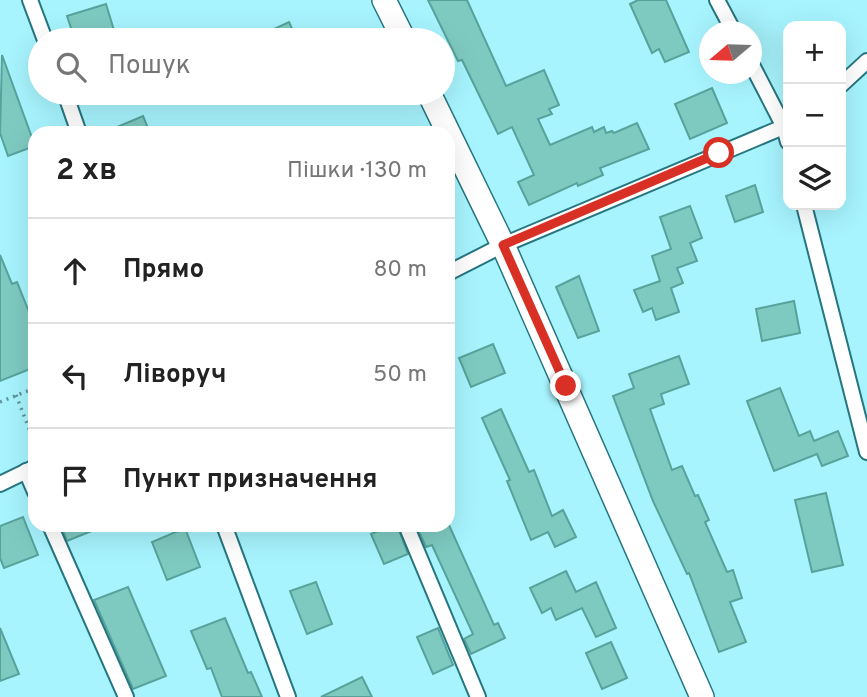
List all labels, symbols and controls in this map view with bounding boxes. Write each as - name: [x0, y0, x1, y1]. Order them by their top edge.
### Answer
- north arrow: [699, 21, 762, 84]
- map controls: [783, 21, 846, 210]
- button: +: [783, 21, 846, 84]
- search box: [28, 28, 455, 105]
- icon: search: [52, 48, 90, 86]
- text: Пошук: [108, 50, 191, 83]
- button: −: [783, 84, 846, 147]
- route start: [703, 137, 734, 168]
- button: layers: [783, 147, 846, 210]
- text: 2 хв: [56, 153, 117, 190]
- text: Пішки · 130 m: [287, 157, 427, 186]
- icon: ahead: [56, 252, 94, 290]
- text: Прямо: [123, 254, 204, 287]
- text: 80 m: [374, 256, 427, 285]
- icon: left: [56, 357, 94, 395]
- text: Ліворуч: [123, 359, 226, 392]
- text: 50 m: [373, 361, 427, 390]
- route end: [550, 370, 581, 401]
- icon: arrive: [56, 462, 94, 500]
- text: Пункт призначення: [123, 464, 377, 497]

